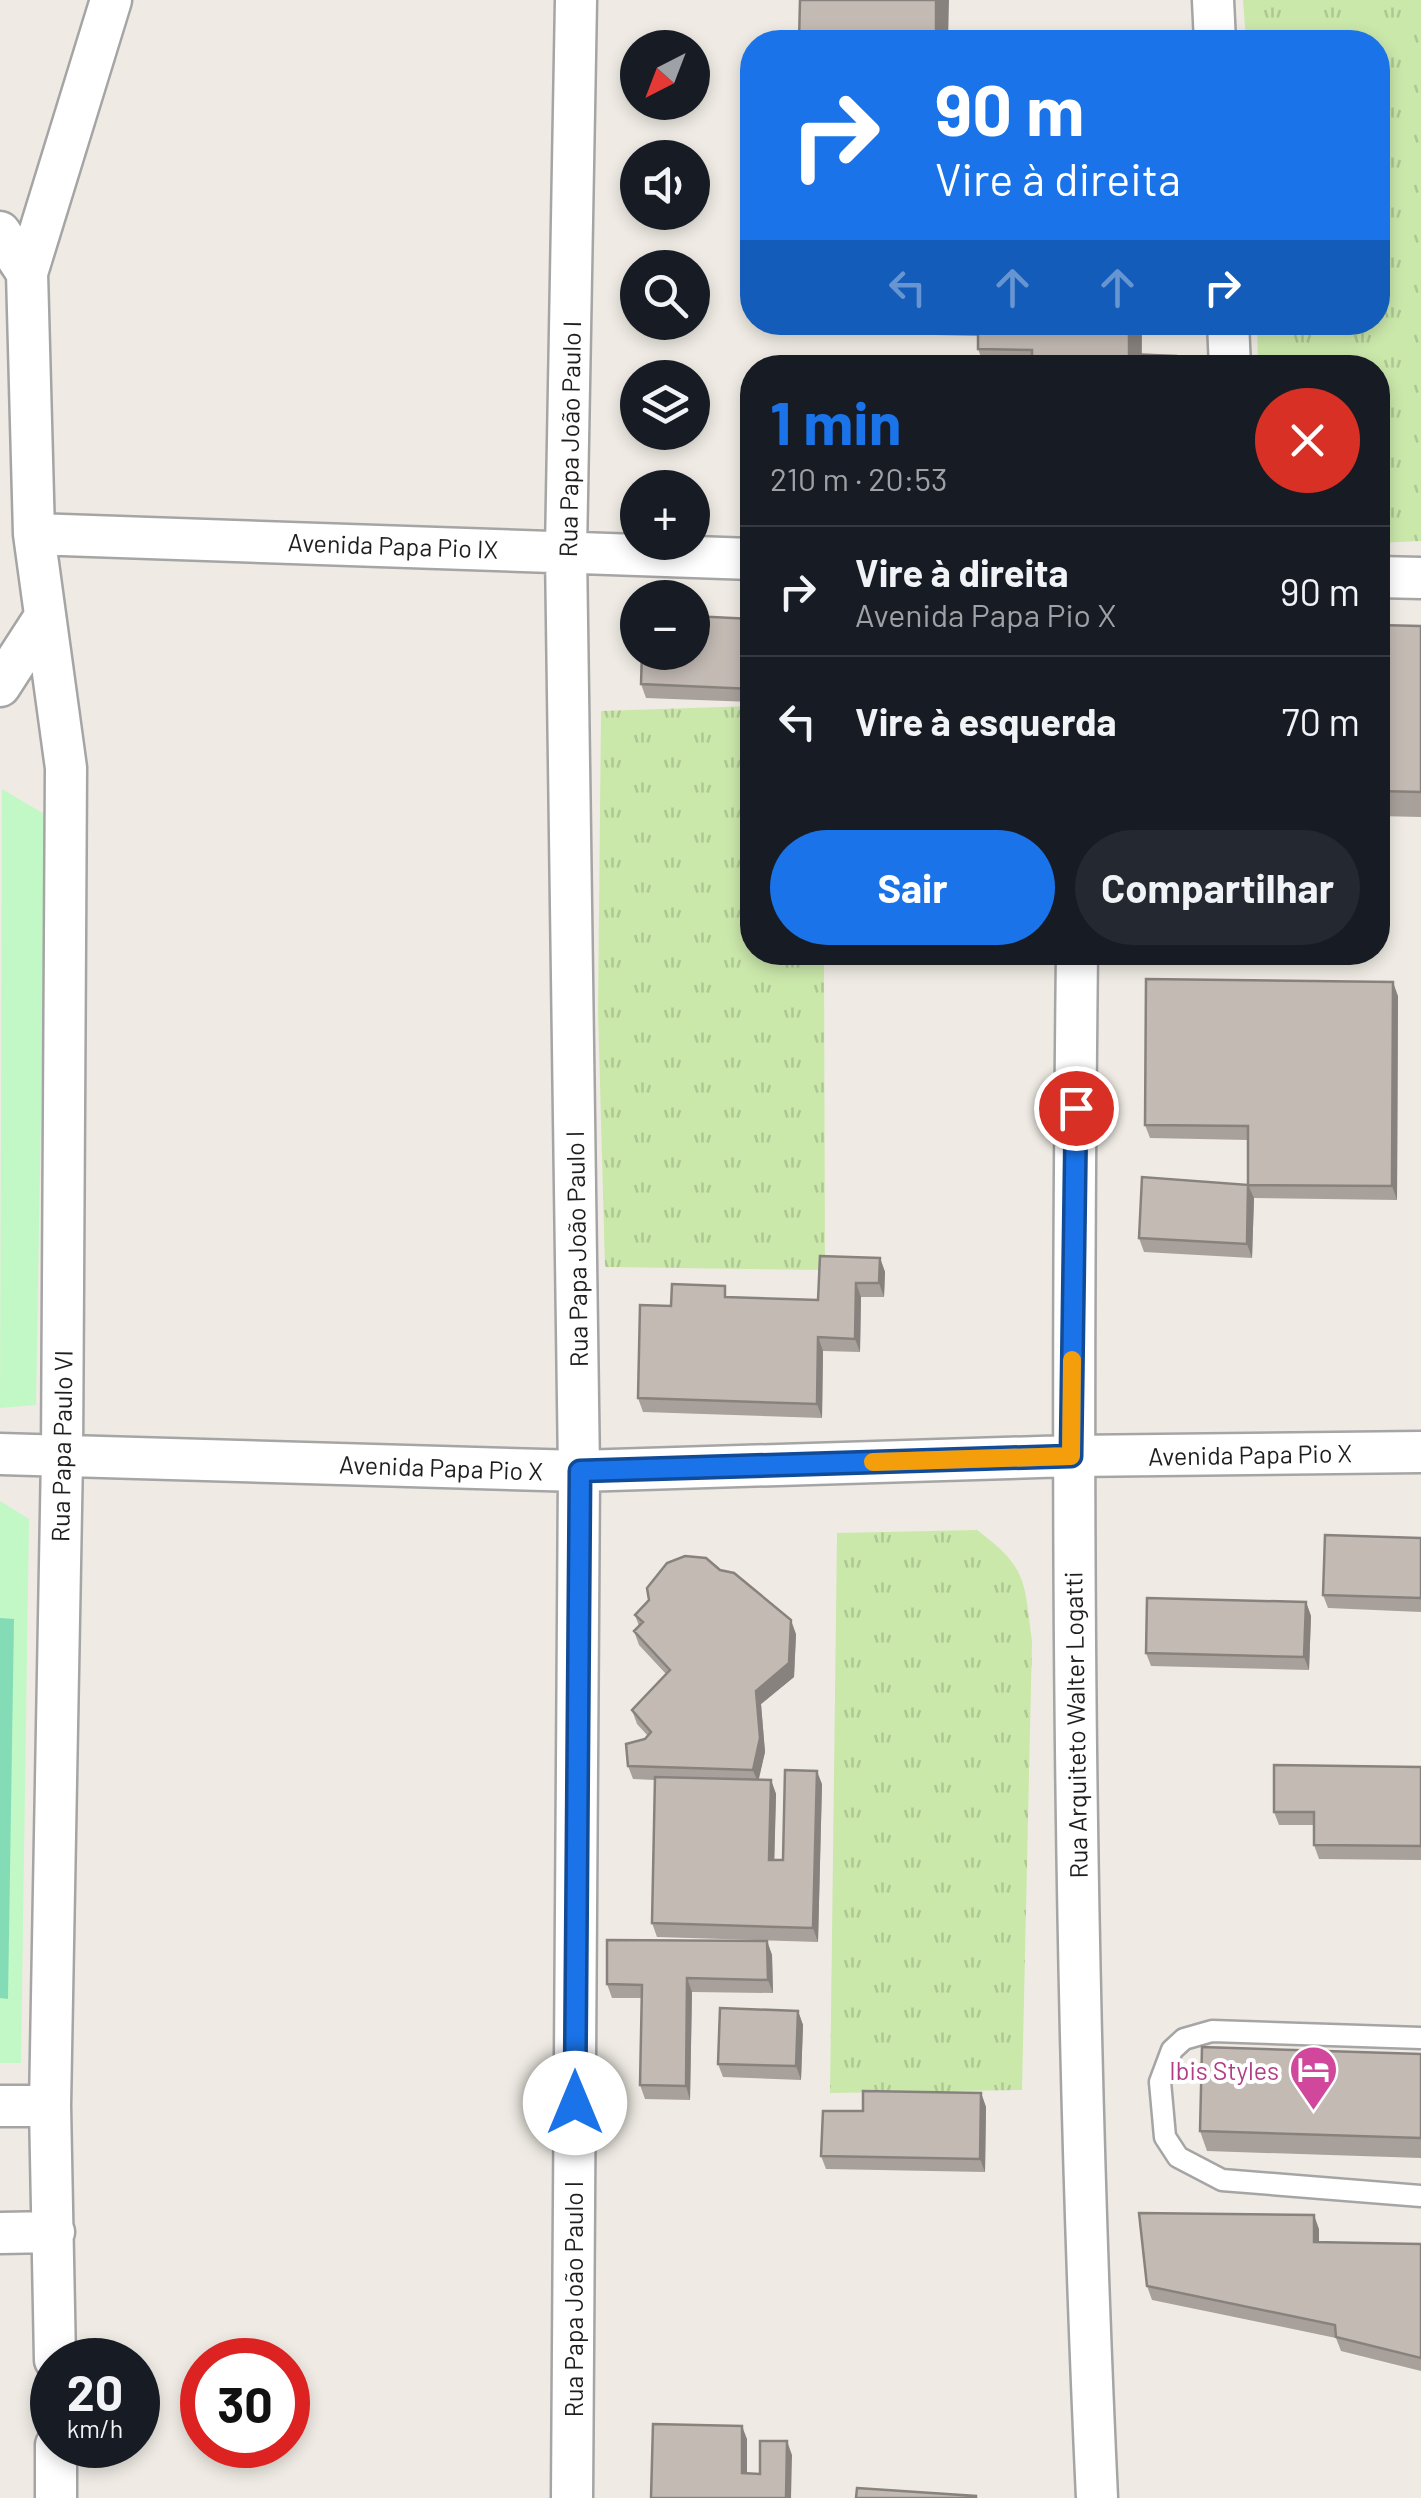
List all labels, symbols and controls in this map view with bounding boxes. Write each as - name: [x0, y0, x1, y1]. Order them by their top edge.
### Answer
- north arrow: [620, 30, 710, 120]
- map controls: [620, 30, 710, 670]
- text: 90 m: [935, 66, 1085, 150]
- icon: right: [770, 70, 900, 200]
- button: sound: [620, 140, 710, 230]
- text: Vire à direita: [935, 151, 1181, 205]
- button: search: [620, 250, 710, 340]
- icon: left: [880, 260, 935, 315]
- icon: ahead: [985, 260, 1040, 315]
- icon: ahead: [1090, 260, 1145, 315]
- icon: right: [1195, 260, 1250, 315]
- street label: Rua Papa João Paulo I: [552, 320, 586, 558]
- button: layers: [620, 360, 710, 450]
- text: 1 min: [770, 385, 901, 457]
- button: close: [1255, 388, 1360, 493]
- text: 210 m · 20:53: [770, 459, 947, 497]
- button: +: [620, 470, 710, 560]
- street label: Avenida Papa Pio IX: [287, 526, 499, 564]
- text: Vire à direita: [855, 549, 1069, 595]
- icon: right: [770, 564, 825, 619]
- text: 90 m: [1280, 568, 1360, 614]
- button: −: [620, 580, 710, 670]
- text: Avenida Papa Pio X: [855, 595, 1116, 633]
- icon: left: [770, 694, 825, 749]
- text: Vire à esquerda: [855, 698, 1117, 744]
- text: 70 m: [1282, 698, 1360, 744]
- button: Sair: [770, 830, 1055, 945]
- button: Compartilhar: [1075, 830, 1360, 945]
- pin: [1034, 1066, 1119, 1151]
- icon: arrive: [1049, 1081, 1104, 1136]
- street label: Rua Papa João Paulo I: [559, 1130, 593, 1368]
- street label: Rua Papa Paulo VI: [44, 1350, 78, 1542]
- street label: Avenida Papa Pio X: [1148, 1437, 1352, 1471]
- street label: Avenida Papa Pio X: [338, 1448, 544, 1486]
- street label: Rua Arquiteto Walter Logatti: [1057, 1571, 1093, 1879]
- hotel icon: Ibis Styles: [1288, 2044, 1340, 2112]
- position arrow: [523, 2051, 627, 2155]
- place label: Ibis Styles: [1169, 2055, 1279, 2085]
- street label: Rua Papa João Paulo I: [558, 2181, 588, 2417]
- speed limit sign: 30: [180, 2338, 310, 2468]
- text: 20: [67, 2361, 123, 2421]
- text: km/h: [67, 2413, 123, 2443]

